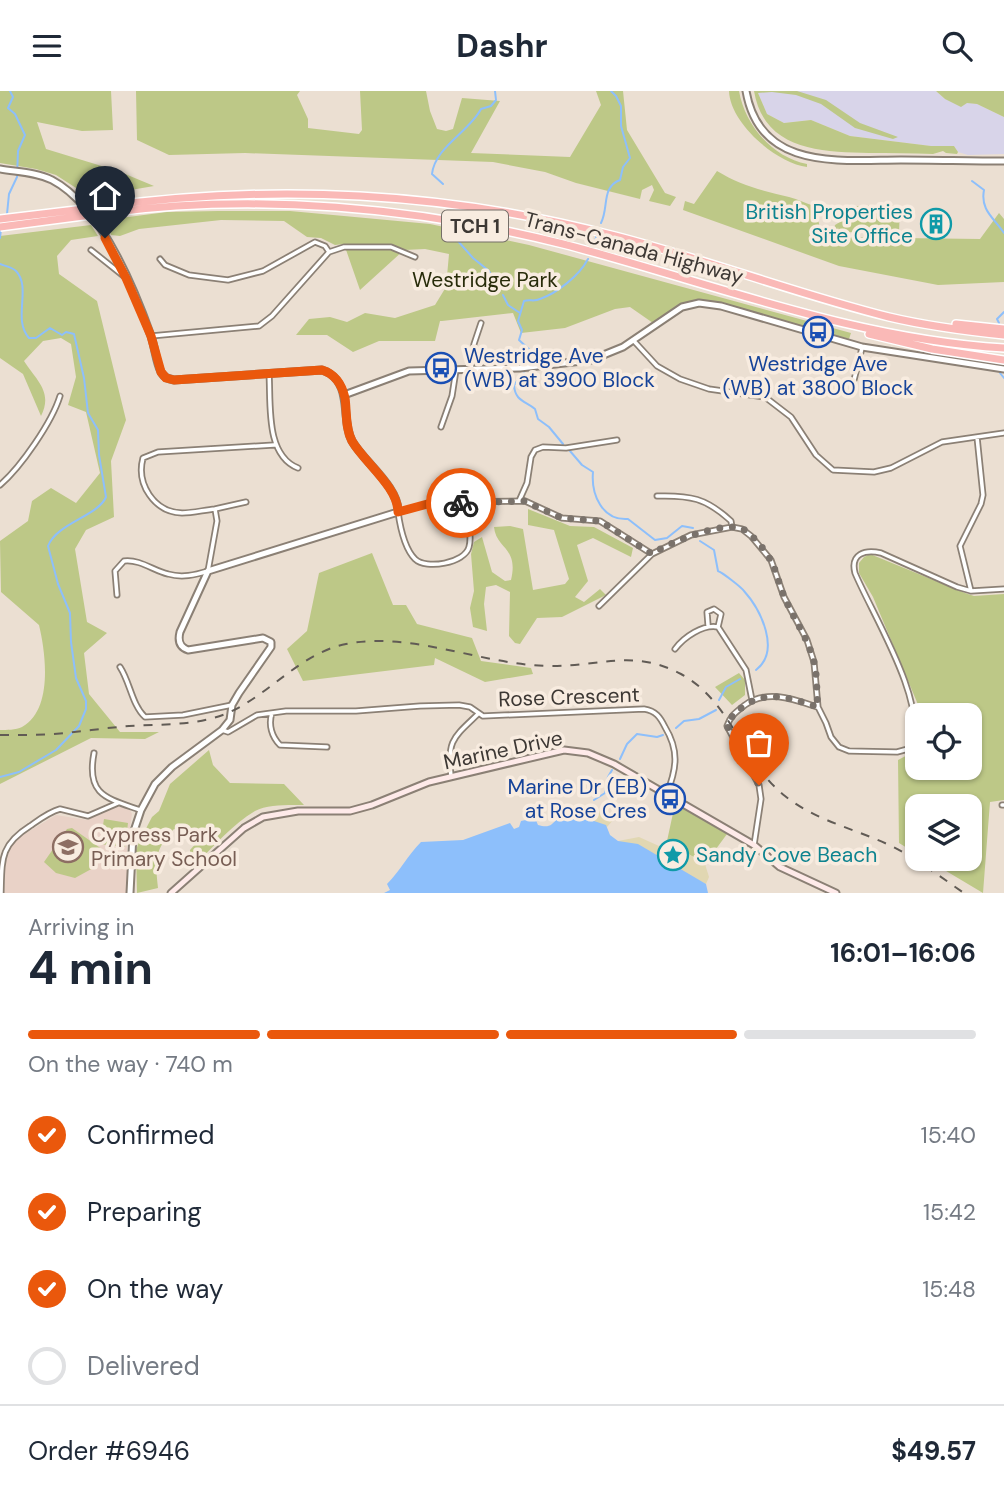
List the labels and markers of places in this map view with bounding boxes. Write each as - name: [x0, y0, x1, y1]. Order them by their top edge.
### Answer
- pin: [75, 166, 135, 238]
- place label: British Properties Site Office: [745, 198, 913, 250]
- building icon: British Properties Site Office: [919, 207, 953, 241]
- bus stop icon: Westridge Ave (WB) at 3800 Block: [801, 315, 835, 349]
- place label: Westridge Ave (WB) at 3900 Block: [464, 342, 655, 394]
- place label: Westridge Ave (WB) at 3800 Block: [722, 350, 914, 402]
- bus stop icon: Westridge Ave (WB) at 3900 Block: [424, 351, 458, 385]
- pin: [729, 713, 789, 785]
- place label: Marine Dr (EB) at Rose Cres: [508, 773, 647, 825]
- bus stop icon: Marine Dr (EB) at Rose Cres: [653, 782, 687, 816]
- place label: Cypress Park Primary School: [91, 821, 237, 873]
- school or university icon: Cypress Park Primary School: [51, 830, 85, 864]
- place icon: Sandy Cove Beach: [656, 838, 690, 872]
- place label: Sandy Cove Beach: [696, 841, 877, 869]

